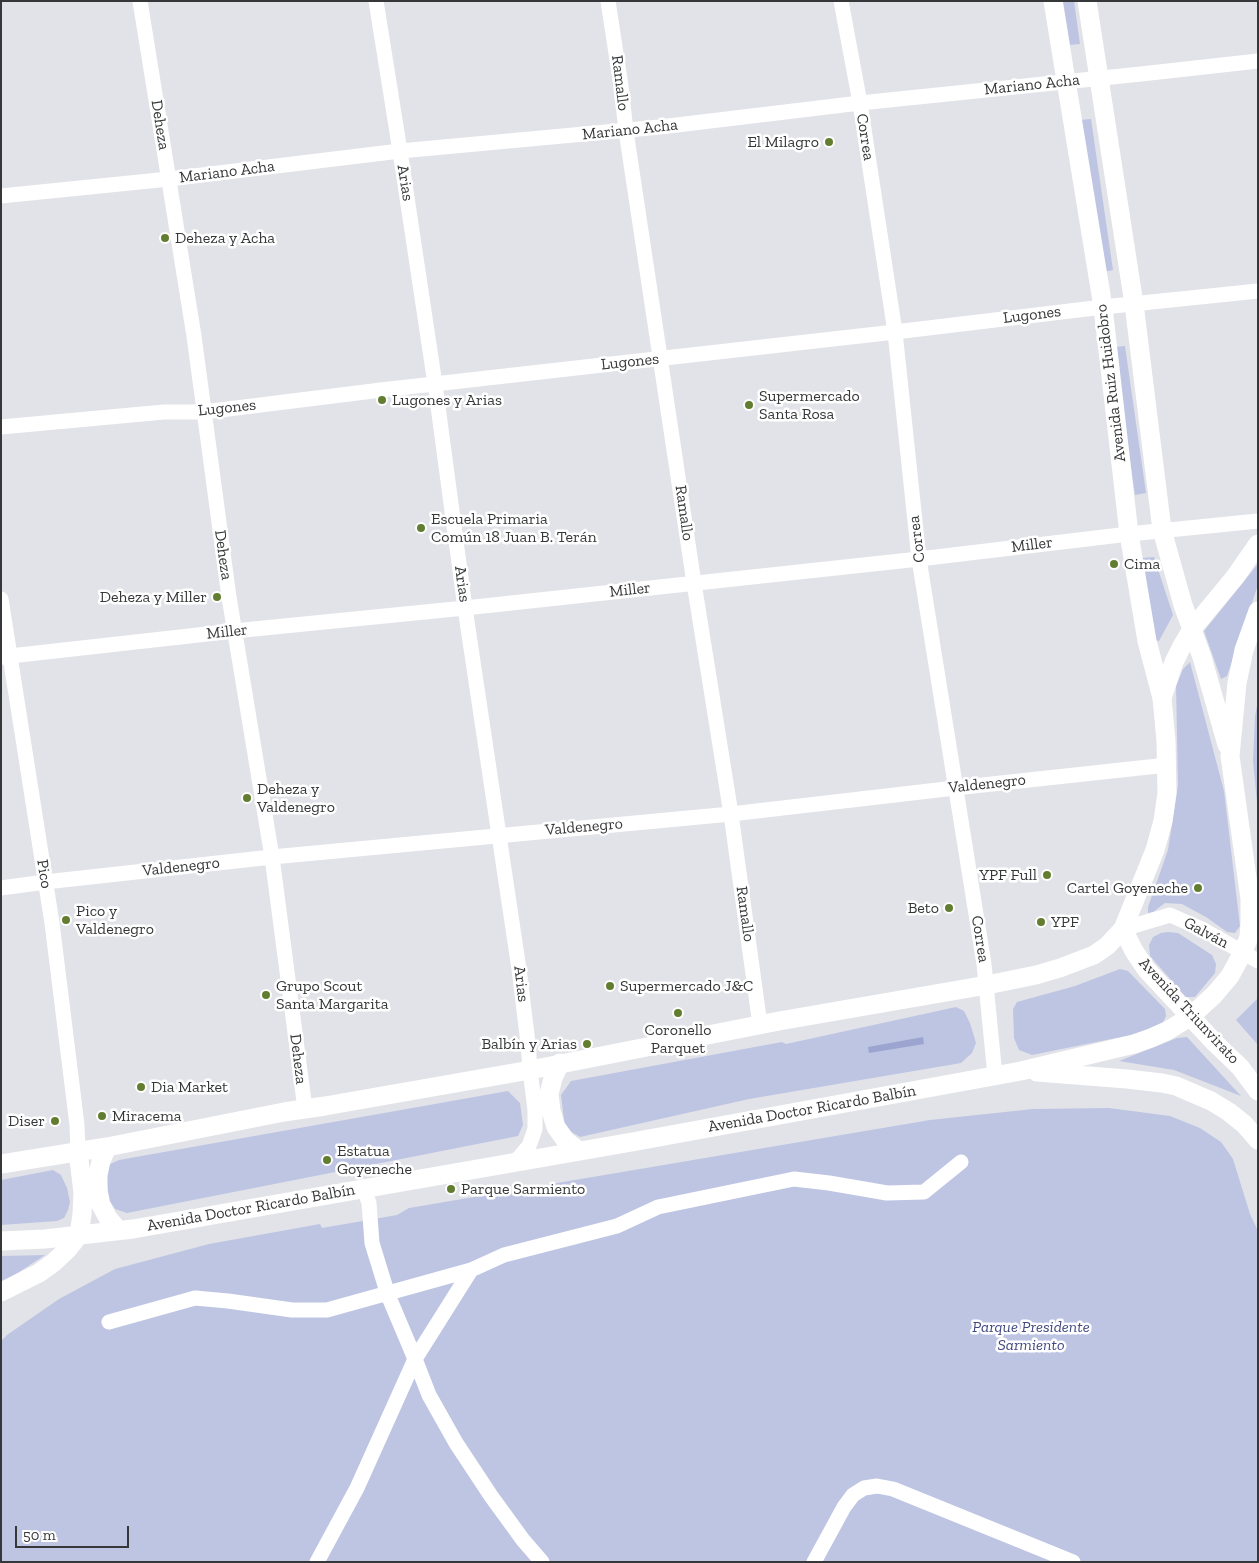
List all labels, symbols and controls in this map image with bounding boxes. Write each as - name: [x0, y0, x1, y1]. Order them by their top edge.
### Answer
- street label: Ramallo: [607, 54, 633, 112]
- street label: Mariano Acha: [983, 70, 1081, 100]
- street label: Deheza: [147, 99, 173, 151]
- street label: Correa: [852, 112, 878, 162]
- street label: Mariano Acha: [581, 115, 679, 145]
- place label: El Milagro: [747, 132, 819, 152]
- marker: El Milagro: [823, 136, 835, 148]
- street label: Mariano Acha: [178, 157, 276, 187]
- street label: Arias: [393, 164, 417, 202]
- place label: Deheza y Acha: [175, 228, 275, 248]
- marker: Deheza y Acha: [159, 232, 171, 244]
- street label: Lugones: [1002, 302, 1062, 328]
- street label: Avenida Ruiz Huidobro: [1092, 303, 1130, 463]
- street label: Lugones: [600, 349, 660, 375]
- place label: Supermercado Santa Rosa: [759, 386, 860, 424]
- place label: Lugones y Arias: [392, 390, 502, 410]
- marker: Lugones y Arias: [376, 394, 388, 406]
- street label: Lugones: [197, 395, 257, 421]
- marker: Supermercado Santa Rosa: [743, 399, 755, 411]
- street label: Ramallo: [671, 484, 697, 542]
- place label: Escuela Primaria Común 18 Juan B. Terán: [431, 509, 597, 547]
- street label: Correa: [905, 514, 929, 564]
- marker: Escuela Primaria Común 18 Juan B. Terán: [415, 522, 427, 534]
- street label: Deheza: [210, 529, 236, 581]
- street label: Miller: [1010, 533, 1054, 557]
- place label: Cima: [1124, 554, 1160, 574]
- marker: Cima: [1108, 558, 1120, 570]
- street label: Arias: [450, 565, 474, 603]
- street label: Miller: [608, 578, 652, 602]
- place label: Deheza y Miller: [100, 587, 207, 607]
- marker: Deheza y Miller: [211, 591, 223, 603]
- street label: Miller: [205, 620, 249, 644]
- street label: Valdenegro: [947, 770, 1027, 798]
- place label: Deheza y Valdenegro: [257, 779, 335, 817]
- marker: Deheza y Valdenegro: [241, 792, 253, 804]
- street label: Valdenegro: [544, 814, 624, 840]
- street label: Valdenegro: [141, 853, 221, 881]
- street label: Pico: [32, 858, 56, 890]
- place label: YPF Full: [979, 865, 1037, 885]
- marker: YPF Full: [1041, 869, 1053, 881]
- place label: Cartel Goyeneche: [1067, 878, 1188, 898]
- marker: Cartel Goyeneche: [1192, 882, 1204, 894]
- street label: Ramallo: [732, 885, 758, 943]
- place label: Beto: [908, 898, 939, 918]
- place label: Pico y Valdenegro: [76, 901, 154, 939]
- marker: Beto: [943, 902, 955, 914]
- place label: YPF: [1051, 912, 1079, 932]
- street label: Galván: [1180, 913, 1232, 953]
- marker: Pico y Valdenegro: [60, 914, 72, 926]
- street label: Correa: [967, 914, 993, 964]
- marker: YPF: [1035, 916, 1047, 928]
- street label: Avenida Triunvirato: [1135, 954, 1243, 1068]
- street label: Arias: [509, 965, 533, 1003]
- place label: Grupo Scout Santa Margarita: [276, 976, 388, 1014]
- place label: Supermercado J&C: [620, 976, 753, 996]
- marker: Supermercado J&C: [604, 980, 616, 992]
- marker: Grupo Scout Santa Margarita: [260, 989, 272, 1001]
- marker: Coronello Parquet: [672, 1007, 684, 1019]
- place label: Coronello Parquet: [645, 1020, 711, 1058]
- street label: Deheza: [285, 1033, 311, 1085]
- place label: Balbín y Arias: [481, 1034, 577, 1054]
- marker: Balbín y Arias: [581, 1038, 593, 1050]
- place label: Dia Market: [151, 1077, 228, 1097]
- marker: Dia Market: [135, 1081, 147, 1093]
- street label: Avenida Doctor Ricardo Balbín: [707, 1081, 917, 1137]
- place label: Miracema: [112, 1106, 181, 1126]
- marker: Miracema: [96, 1110, 108, 1122]
- place label: Diser: [8, 1111, 45, 1131]
- marker: Diser: [49, 1115, 61, 1127]
- place label: Estatua Goyeneche: [337, 1141, 412, 1179]
- marker: Estatua Goyeneche: [321, 1154, 333, 1166]
- place label: Parque Sarmiento: [461, 1179, 585, 1199]
- street label: Avenida Doctor Ricardo Balbín: [146, 1180, 356, 1236]
- marker: Parque Sarmiento: [445, 1183, 457, 1195]
- park label: Parque Presidente Sarmiento: [972, 1317, 1090, 1355]
- scale bar: [18, 1516, 131, 1548]
- text: 50 m: [23, 1526, 56, 1544]

